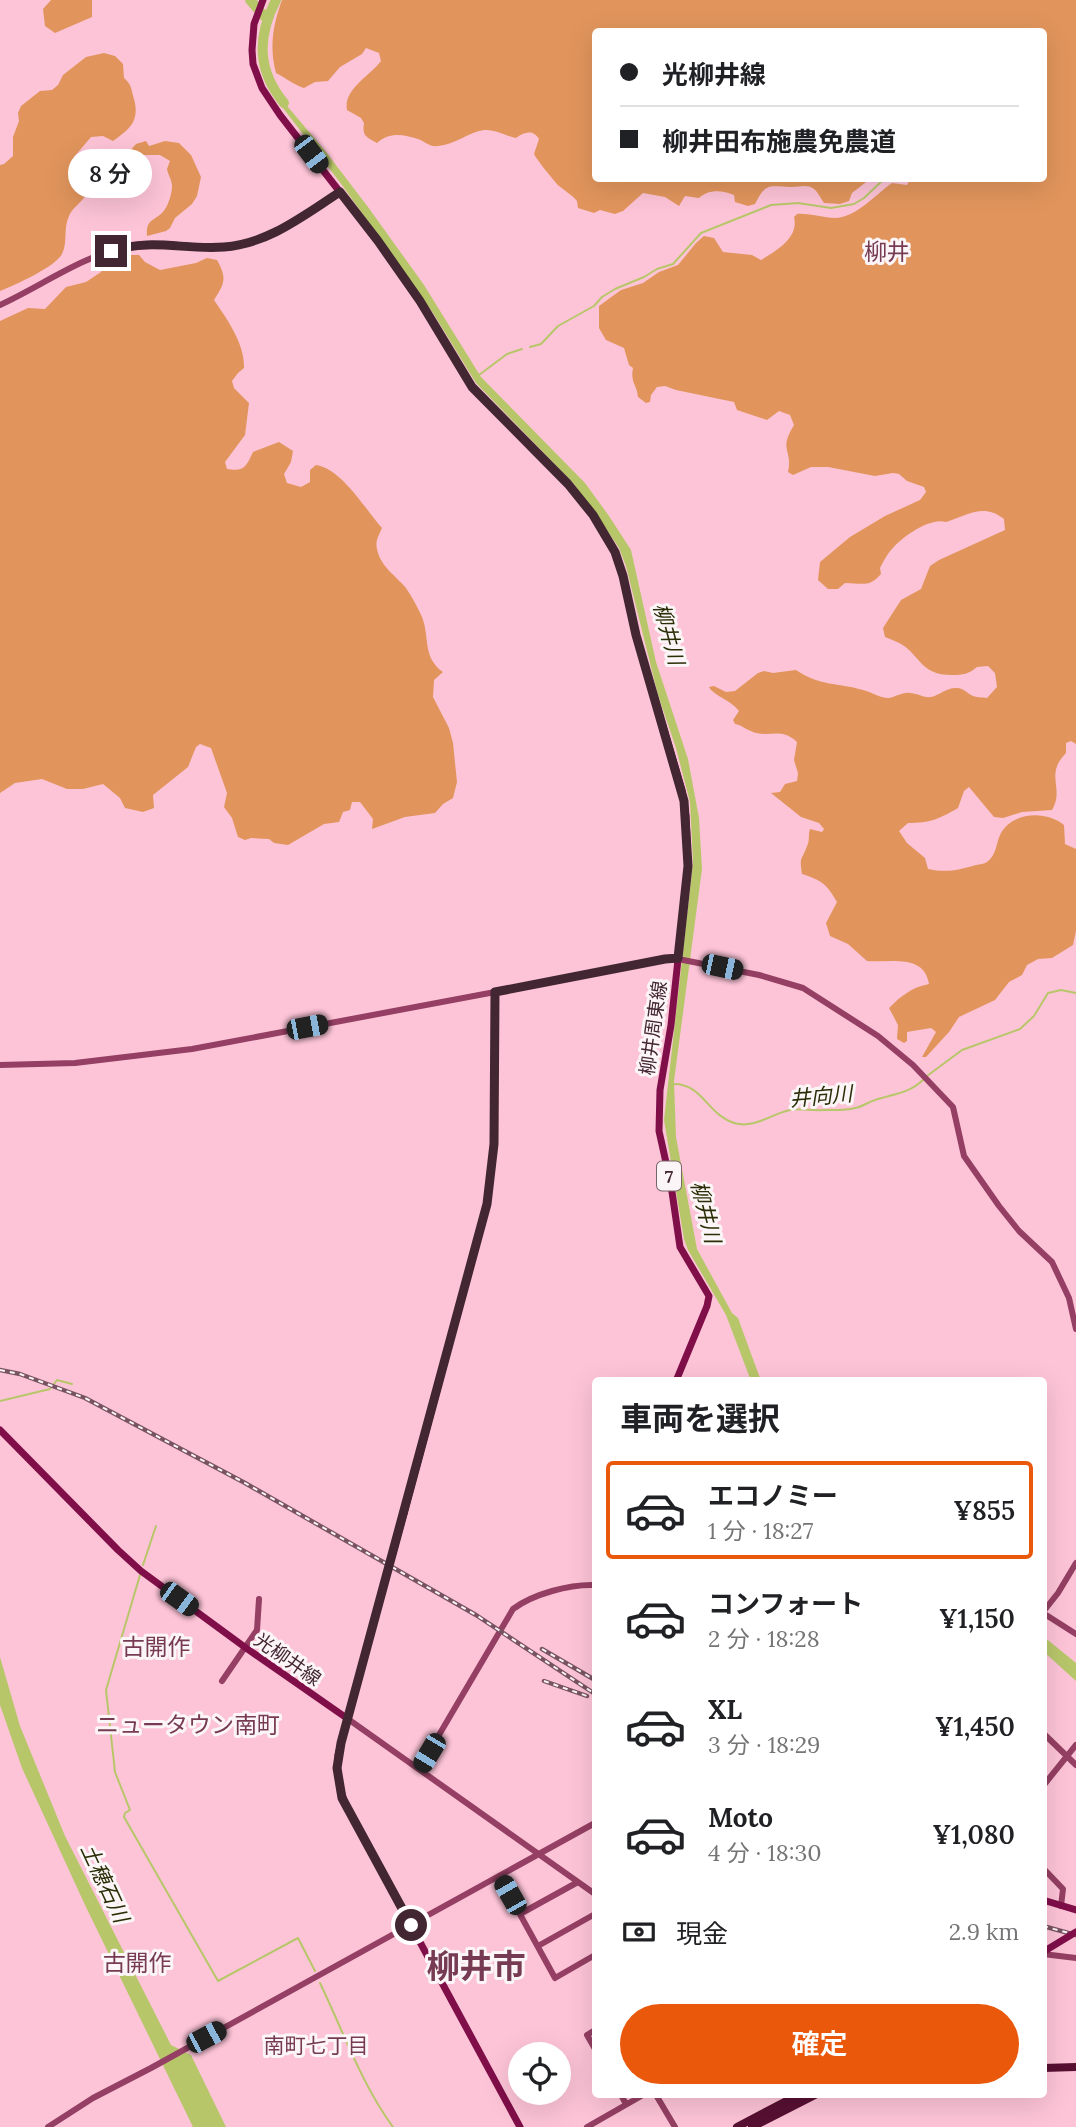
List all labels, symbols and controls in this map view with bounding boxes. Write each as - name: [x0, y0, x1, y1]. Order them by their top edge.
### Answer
- text: 光柳井線: [662, 58, 766, 91]
- text: 柳井田布施農免農道: [662, 125, 896, 158]
- car: [290, 131, 333, 177]
- callout: 8 分: [69, 149, 153, 198]
- text: 8 分: [89, 159, 131, 188]
- route end: [95, 235, 127, 267]
- district label: 柳井: [864, 237, 910, 266]
- water label: 柳井川: [648, 600, 691, 670]
- car: [700, 952, 745, 982]
- street label: 柳井周東線: [635, 979, 671, 1077]
- car: [285, 1013, 330, 1041]
- water label: 井向川: [788, 1080, 856, 1112]
- road number: 7: [657, 1162, 681, 1190]
- water label: 柳井川: [685, 1178, 727, 1248]
- text: 車両を選択: [620, 1398, 780, 1439]
- icon: car: [624, 1479, 687, 1542]
- text: エコノミー: [708, 1479, 838, 1512]
- text: ¥855: [953, 1494, 1015, 1527]
- text: 1 分 · 18:27: [708, 1516, 813, 1545]
- car: [156, 1578, 203, 1620]
- icon: car: [624, 1587, 687, 1650]
- text: コンフォート: [708, 1587, 863, 1620]
- text: ¥1,150: [939, 1602, 1015, 1635]
- text: 2 分 · 18:28: [708, 1624, 820, 1653]
- street label: 光柳井線: [250, 1627, 326, 1691]
- district label: 古開作: [122, 1632, 191, 1661]
- text: XL: [708, 1693, 742, 1726]
- icon: car: [624, 1695, 687, 1758]
- district label: ニュータウン南町: [96, 1710, 280, 1739]
- text: ¥1,450: [935, 1710, 1015, 1743]
- car: [410, 1730, 449, 1776]
- text: 3 分 · 18:29: [708, 1730, 820, 1759]
- text: Moto: [708, 1801, 773, 1834]
- icon: car: [624, 1803, 687, 1866]
- text: ¥1,080: [932, 1818, 1015, 1851]
- text: 4 分 · 18:30: [708, 1838, 822, 1867]
- water label: 土穂石川: [75, 1839, 136, 1929]
- car: [491, 1872, 530, 1918]
- route start: [395, 1909, 427, 1941]
- icon: cash: [620, 1913, 658, 1951]
- text: 現金: [676, 1917, 728, 1950]
- text: 2.9 km: [949, 1917, 1019, 1946]
- district label: 柳井市: [427, 1945, 526, 1987]
- district label: 古開作: [103, 1948, 172, 1977]
- button: 確定: [620, 2004, 1019, 2084]
- car: [183, 2018, 230, 2056]
- district label: 南町七丁目: [264, 2032, 369, 2059]
- map controls: [508, 2042, 571, 2105]
- button: locate: [508, 2042, 571, 2105]

